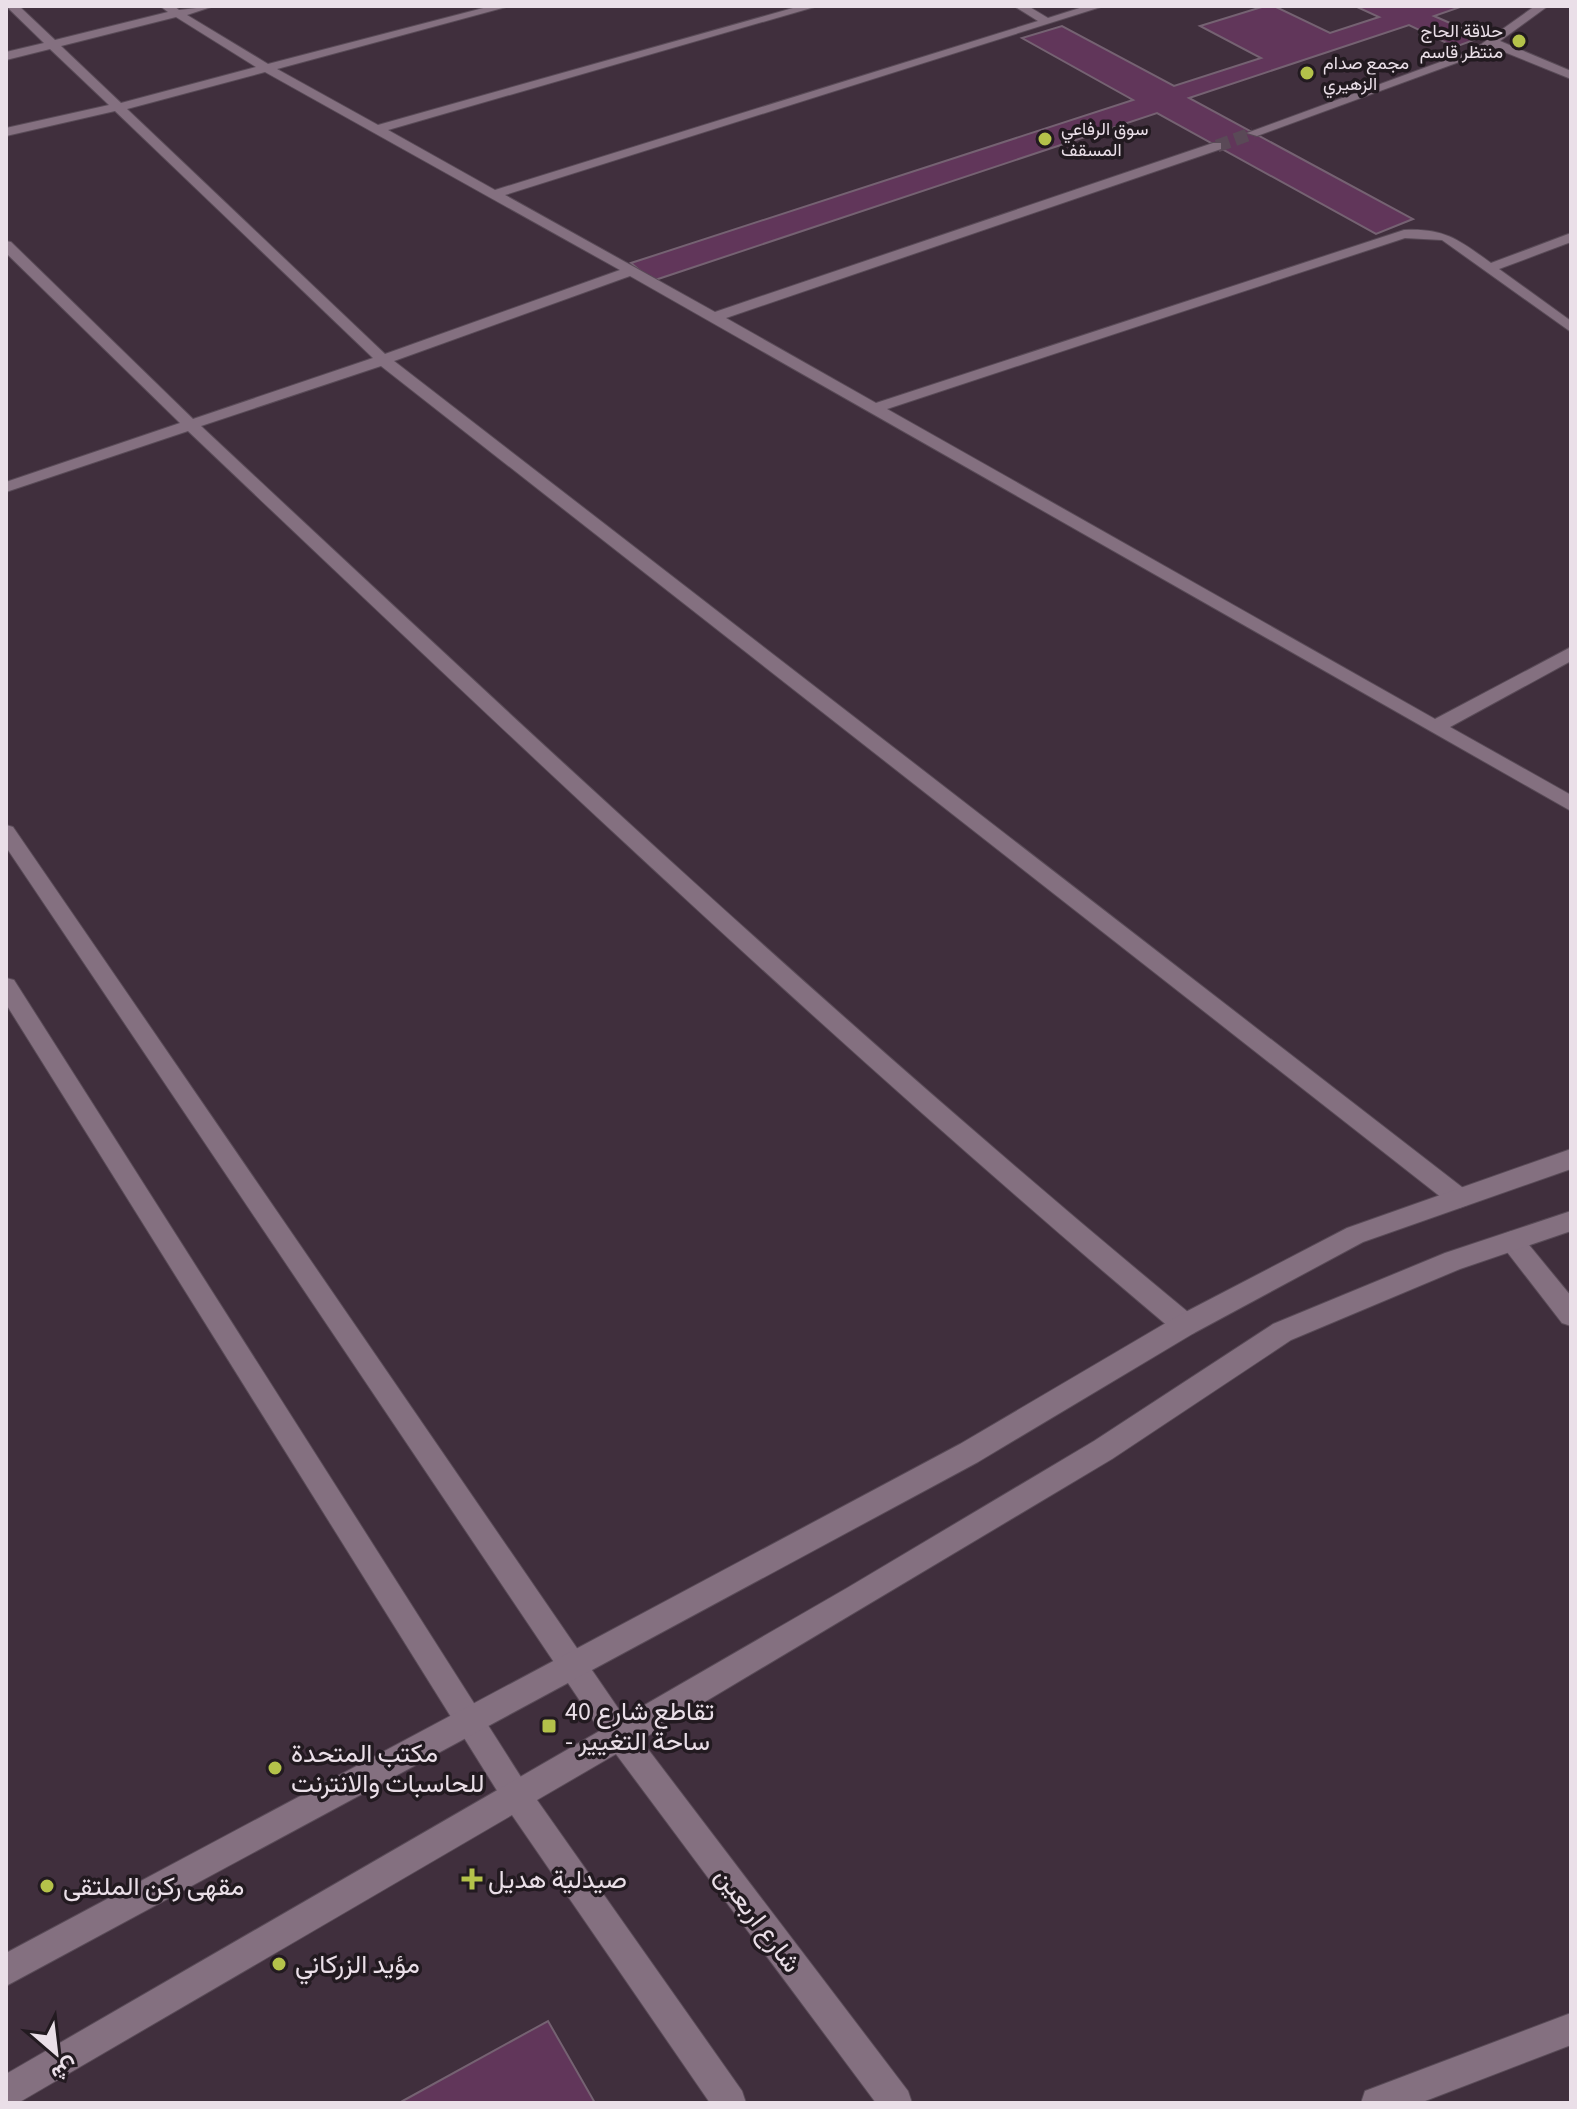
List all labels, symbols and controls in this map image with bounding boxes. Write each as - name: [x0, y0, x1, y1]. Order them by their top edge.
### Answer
- place label: حلاقة الحاج منتظر قاسم: [1420, 19, 1503, 65]
- marker: حلاقة الحاج منتظر قاسم: [1510, 32, 1528, 50]
- place label: مجمع صدام الزهيري: [1323, 51, 1409, 99]
- marker: مجمع صدام الزهيري: [1298, 64, 1316, 82]
- place label: سوق الرفاعي المسقف: [1061, 117, 1148, 163]
- marker: سوق الرفاعي المسقف: [1036, 130, 1054, 148]
- place label: تقاطع شارع 40 - ساحة التغيير: [565, 1693, 714, 1760]
- marker: تقاطع شارع 40 - ساحة التغيير: [540, 1717, 558, 1735]
- place label: مكتب المتحدة للحاسبات والانترنت: [291, 1735, 484, 1802]
- marker: مكتب المتحدة للحاسبات والانترنت: [266, 1759, 284, 1777]
- street label: شارع اربعين: [706, 1860, 810, 1980]
- place label: صيدلية هديل: [488, 1861, 627, 1898]
- place label: مقهى ركن الملتقى: [63, 1868, 244, 1905]
- marker: صيدلية هديل: [463, 1870, 481, 1888]
- marker: مقهى ركن الملتقى: [38, 1877, 56, 1895]
- place label: مؤيد الزركاني: [295, 1946, 420, 1985]
- marker: مؤيد الزركاني: [270, 1955, 288, 1973]
- north arrow: [16, 2013, 96, 2093]
- text: ش: [46, 2049, 84, 2090]

